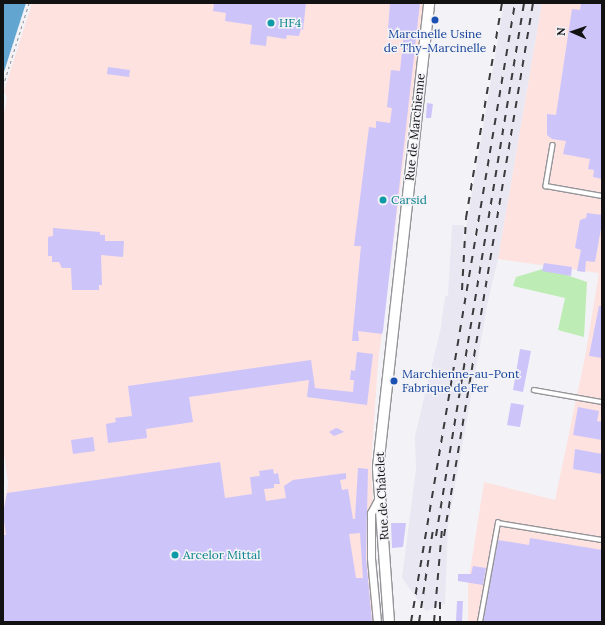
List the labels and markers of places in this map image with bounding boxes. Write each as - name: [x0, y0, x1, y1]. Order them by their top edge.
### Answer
- marker: Marcinelle Usine de Thy-Marcinelle: [430, 15, 440, 25]
- place label: HF4: [279, 16, 301, 30]
- marker: HF4: [266, 18, 276, 28]
- place label: Marcinelle Usine de Thy-Marcinelle: [384, 27, 486, 55]
- place label: Carsid: [391, 193, 427, 207]
- marker: Carsid: [378, 195, 388, 205]
- place label: Marchienne-au-Pont Fabrique de Fer: [402, 367, 520, 395]
- marker: Marchienne-au-Pont Fabrique de Fer: [389, 376, 399, 386]
- place label: Arcelor Mittal: [183, 548, 261, 562]
- marker: Arcelor Mittal: [170, 550, 180, 560]

